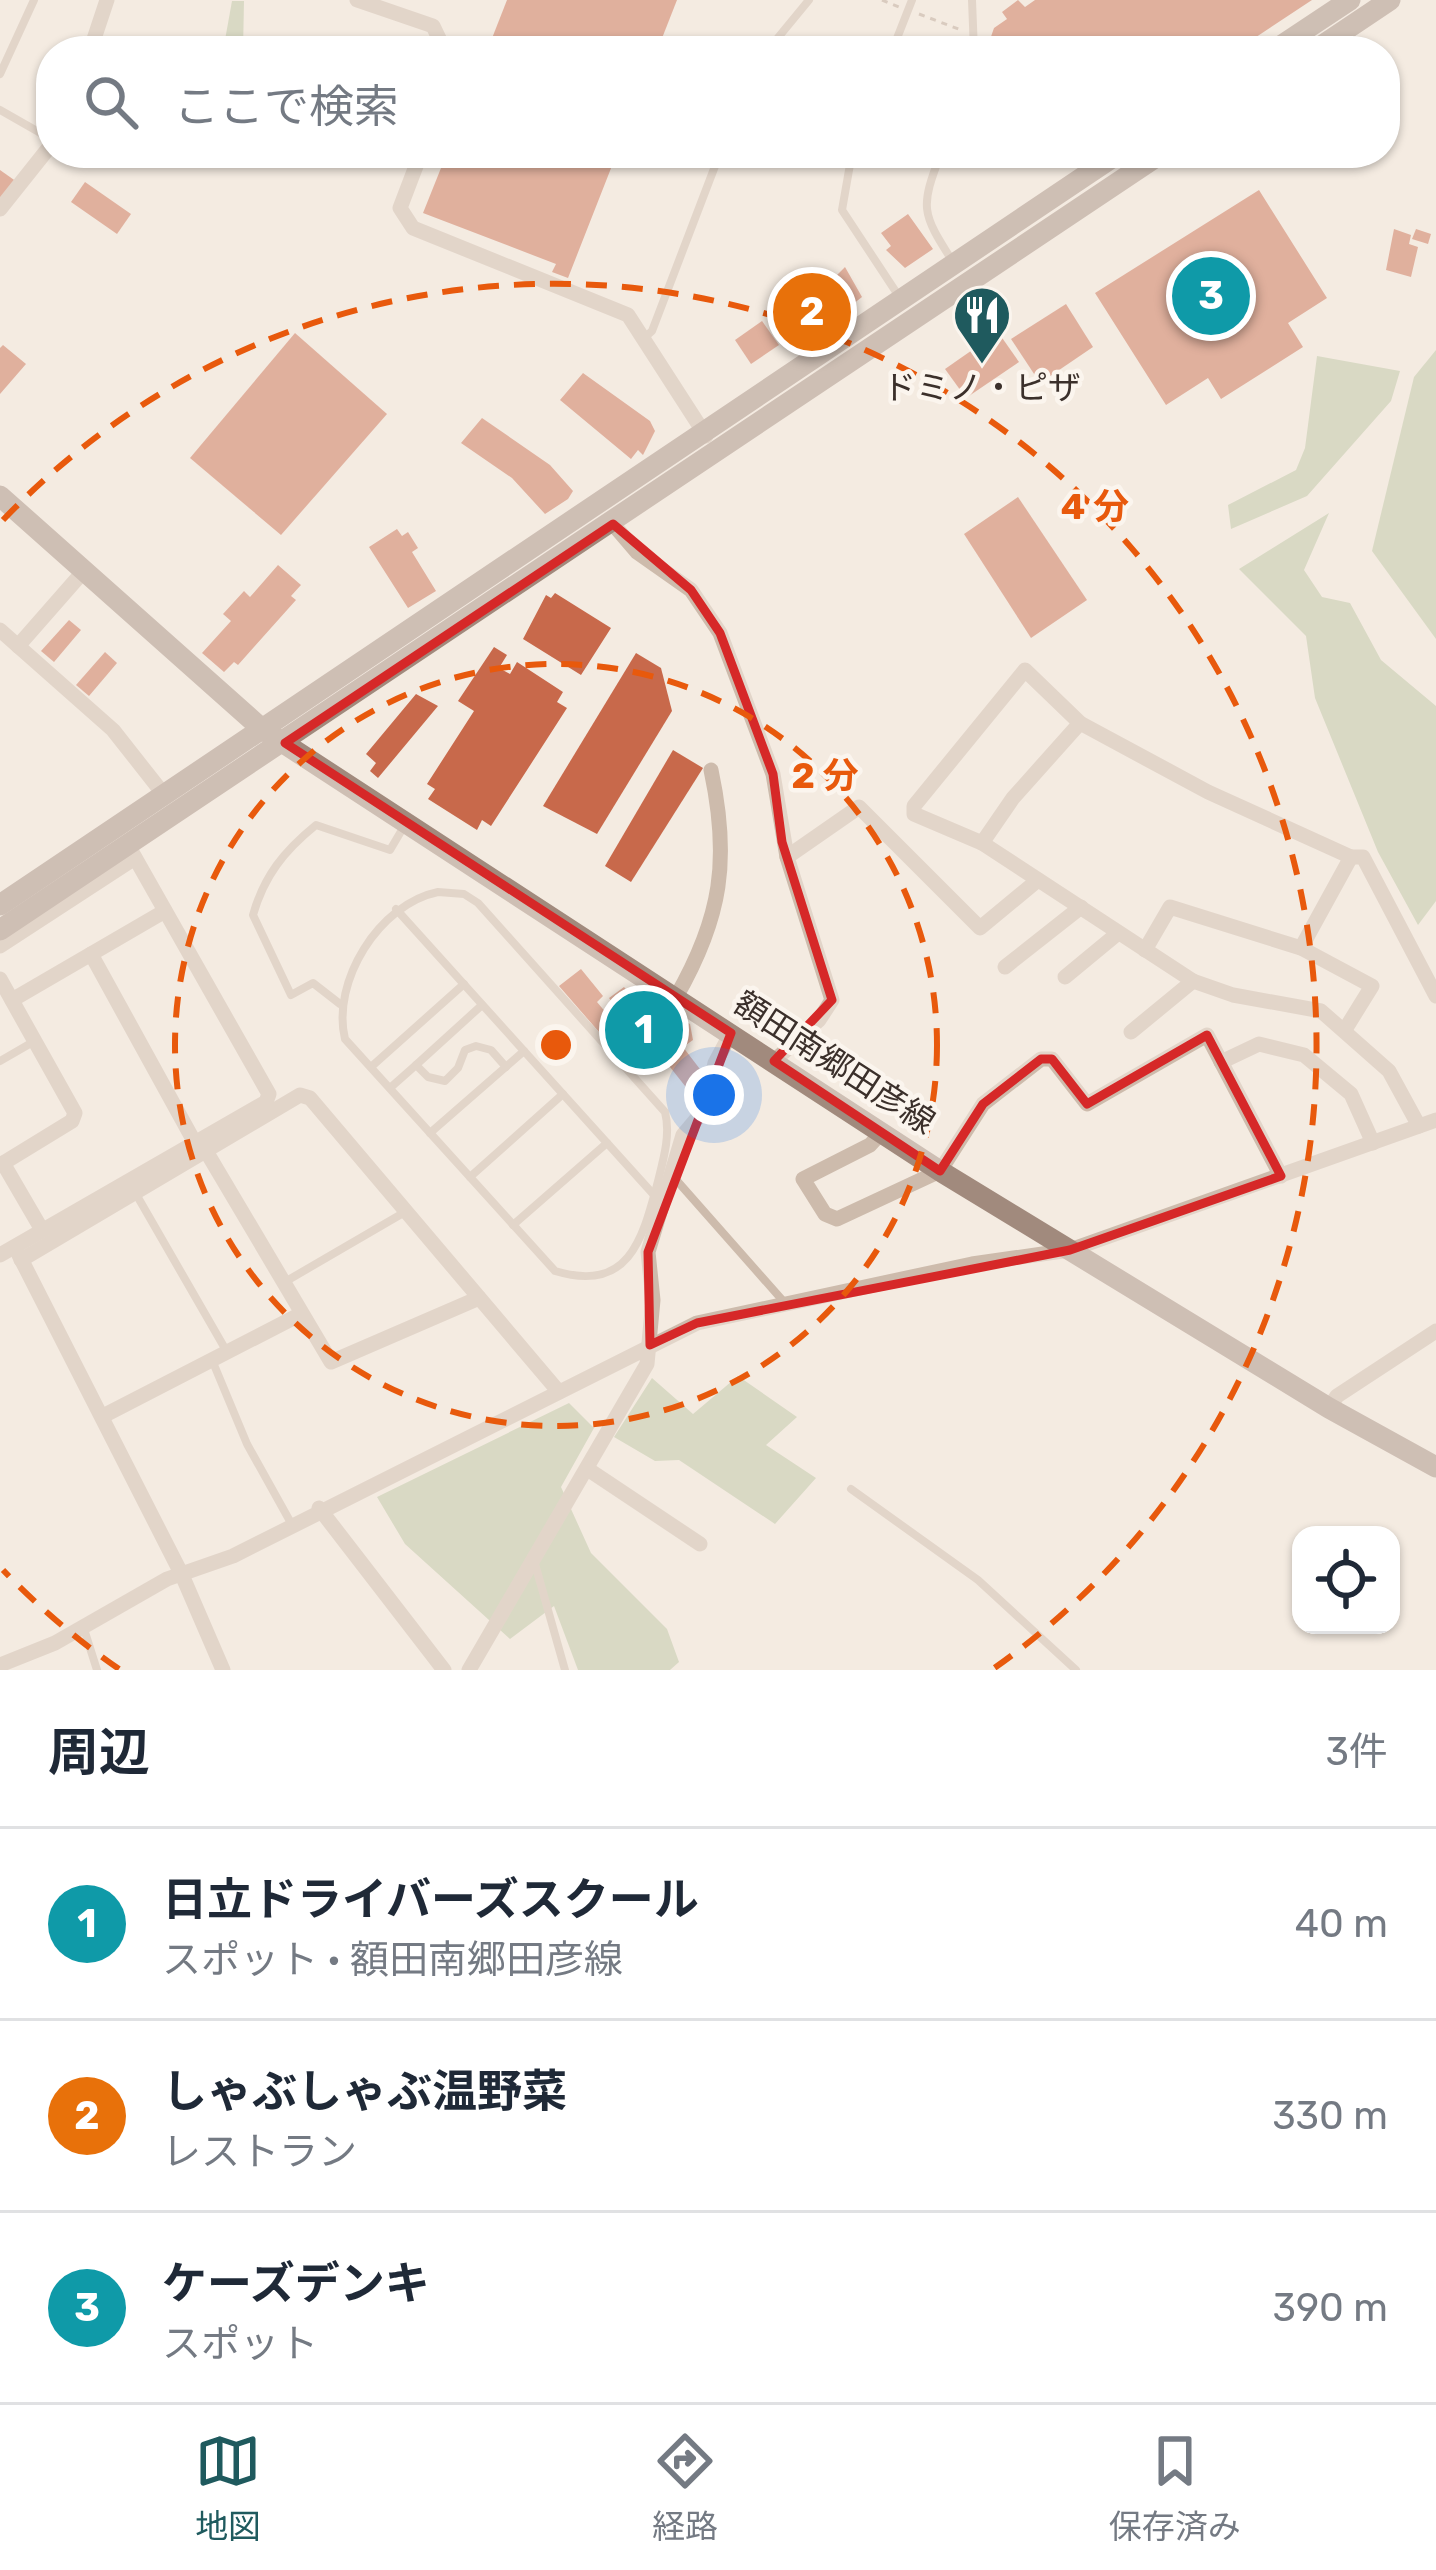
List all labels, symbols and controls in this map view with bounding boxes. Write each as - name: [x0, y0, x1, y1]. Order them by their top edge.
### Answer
- search box: [36, 36, 1400, 168]
- icon: search: [78, 69, 144, 135]
- text: ここで検索: [174, 80, 399, 133]
- pin: 3: [1172, 251, 1250, 341]
- pin: 2: [773, 267, 851, 357]
- restaurant icon: ドミノ・ピザ: [951, 284, 1013, 366]
- place label: ドミノ・ピザ: [883, 368, 1081, 407]
- text: 4 分: [1061, 485, 1129, 528]
- text: 2 分: [791, 754, 859, 797]
- street label: 額田南郷田彦線: [727, 983, 942, 1142]
- pin: 1: [605, 985, 683, 1075]
- centre of rings: [535, 1024, 577, 1066]
- your location: [684, 1065, 744, 1125]
- map controls: [1292, 1526, 1400, 1634]
- button: locate: [1292, 1526, 1400, 1634]
- text: 周辺: [48, 1722, 150, 1783]
- text: 3件: [1326, 1729, 1388, 1775]
- text: 日立ドライバーズスクール: [162, 1873, 699, 1926]
- text: 1: [77, 1901, 97, 1947]
- text: 40 m: [1295, 1901, 1388, 1947]
- text: スポット · 額田南郷田彦線: [162, 1937, 623, 1983]
- text: しゃぶしゃぶ温野菜: [162, 2065, 567, 2118]
- text: 2: [74, 2093, 100, 2139]
- text: 330 m: [1272, 2093, 1388, 2139]
- text: レストラン: [162, 2129, 357, 2175]
- text: ケーズデンキ: [162, 2257, 430, 2310]
- text: 3: [74, 2285, 100, 2331]
- text: 390 m: [1272, 2285, 1388, 2331]
- text: スポット: [162, 2321, 318, 2367]
- tab: 地図: [195, 2428, 261, 2548]
- tab: 経路: [652, 2428, 718, 2548]
- tab: 保存済み: [1109, 2428, 1241, 2548]

